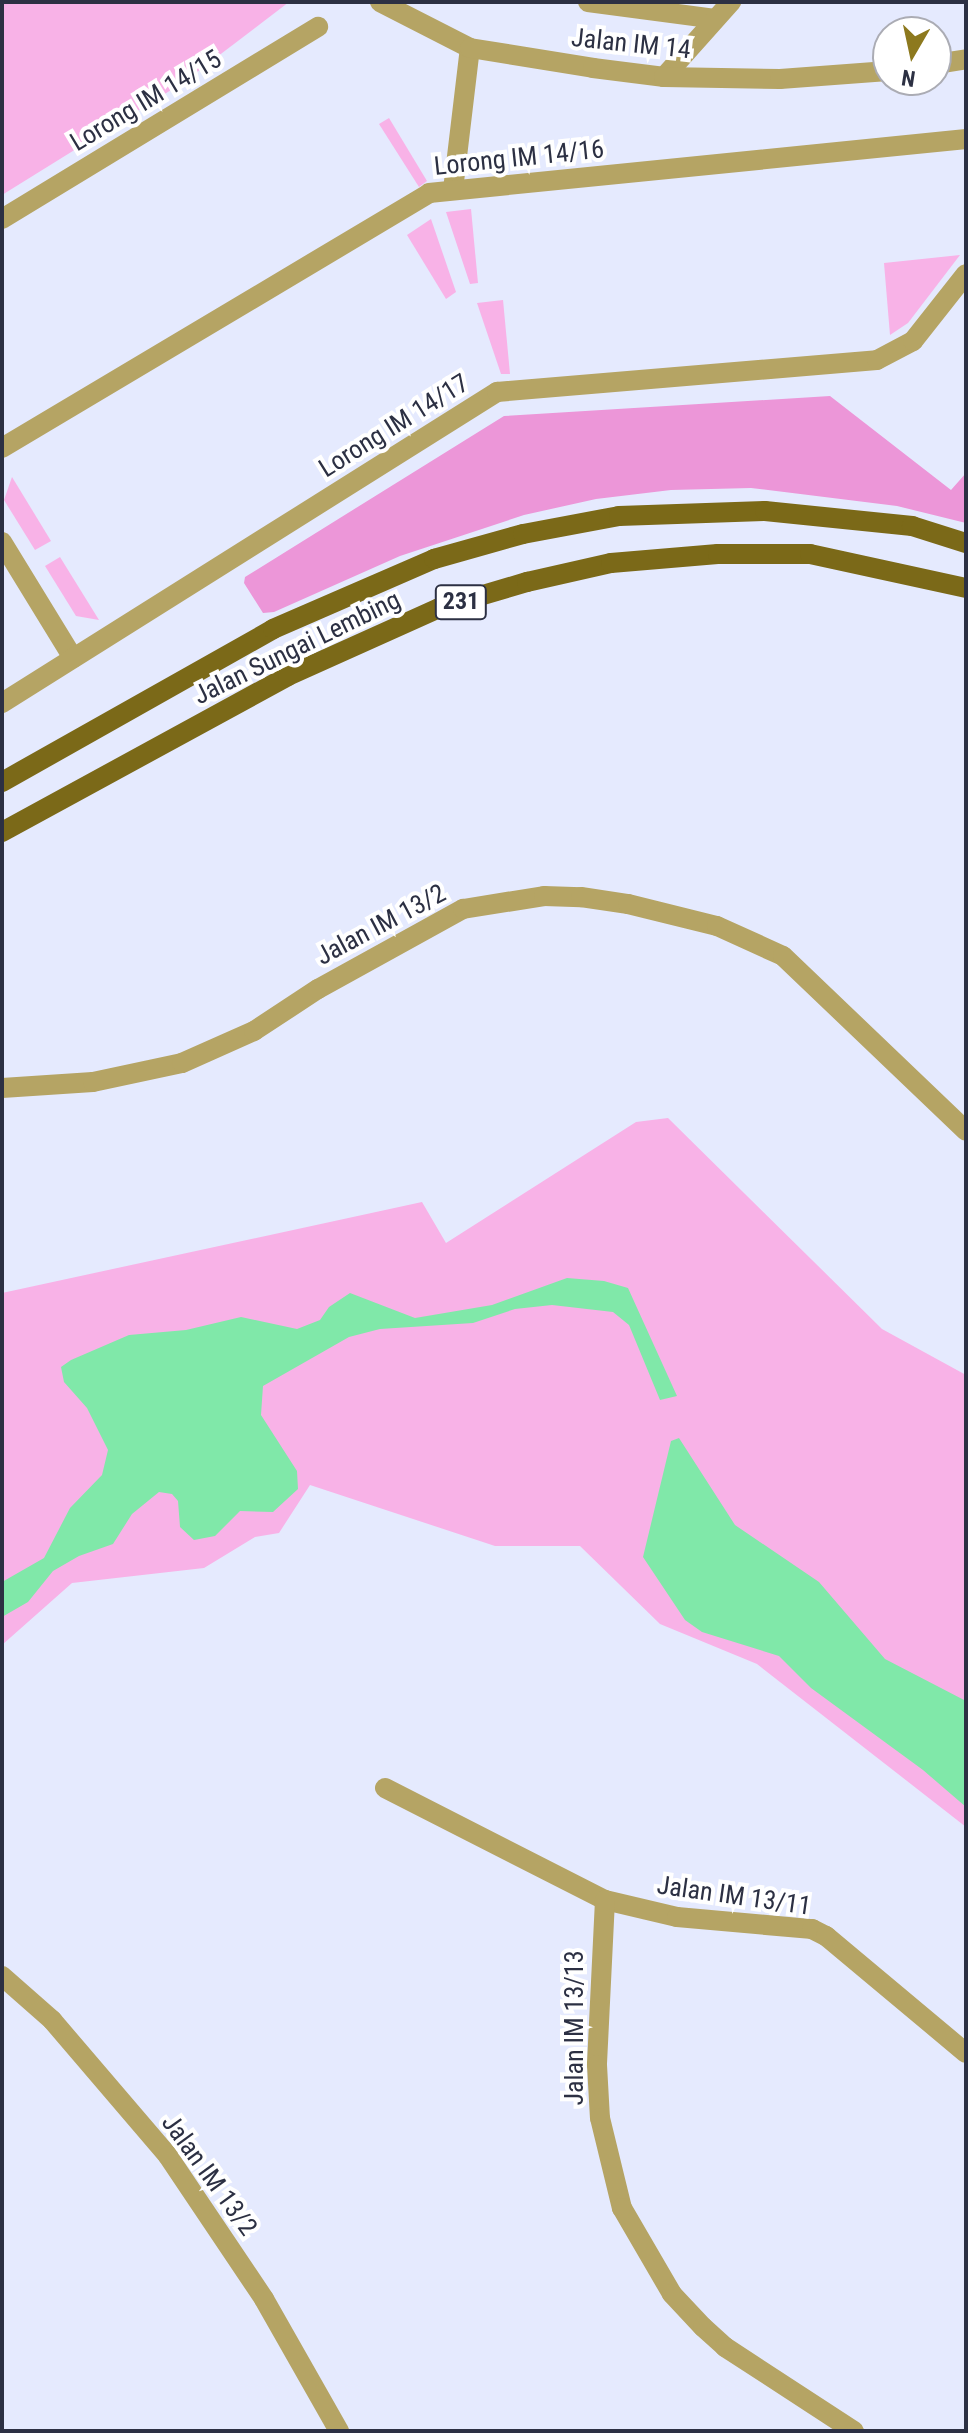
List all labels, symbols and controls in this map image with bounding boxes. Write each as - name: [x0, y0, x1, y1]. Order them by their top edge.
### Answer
- north arrow: [872, 16, 952, 96]
- street label: Jalan IM 14: [570, 22, 692, 66]
- street label: Lorong IM 14/15: [65, 44, 227, 158]
- text: N: [900, 65, 917, 92]
- street label: Lorong IM 14/16: [433, 134, 605, 182]
- street label: Lorong IM 14/17: [313, 368, 475, 484]
- road number: 231: [433, 582, 489, 622]
- street label: Jalan Sungai Lembing: [189, 584, 405, 712]
- street label: Jalan IM 13/2: [311, 878, 451, 972]
- street label: Jalan IM 13/11: [655, 1870, 813, 1922]
- street label: Jalan IM 13/13: [559, 1950, 591, 2106]
- street label: Jalan IM 13/2: [155, 2108, 263, 2242]

